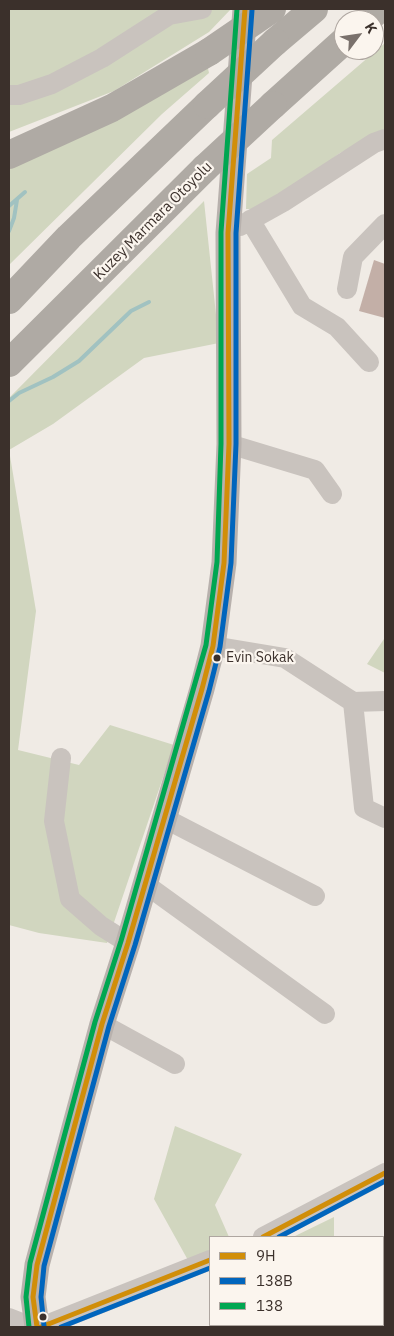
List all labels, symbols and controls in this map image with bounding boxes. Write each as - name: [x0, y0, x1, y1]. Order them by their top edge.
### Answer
- north arrow: [334, 10, 384, 60]
- text: K: [361, 19, 381, 37]
- street label: Kuzey Marmara Otoyolu: [90, 158, 216, 284]
- place label: Evin Sokak: [226, 650, 294, 666]
- marker: Evin Sokak: [212, 653, 222, 663]
- legend: [209, 1236, 384, 1326]
- text: 9H: [256, 1246, 276, 1265]
- text: 138B: [256, 1271, 293, 1290]
- text: 138: [256, 1296, 283, 1315]
- unlabelled marker: [38, 1312, 48, 1322]

